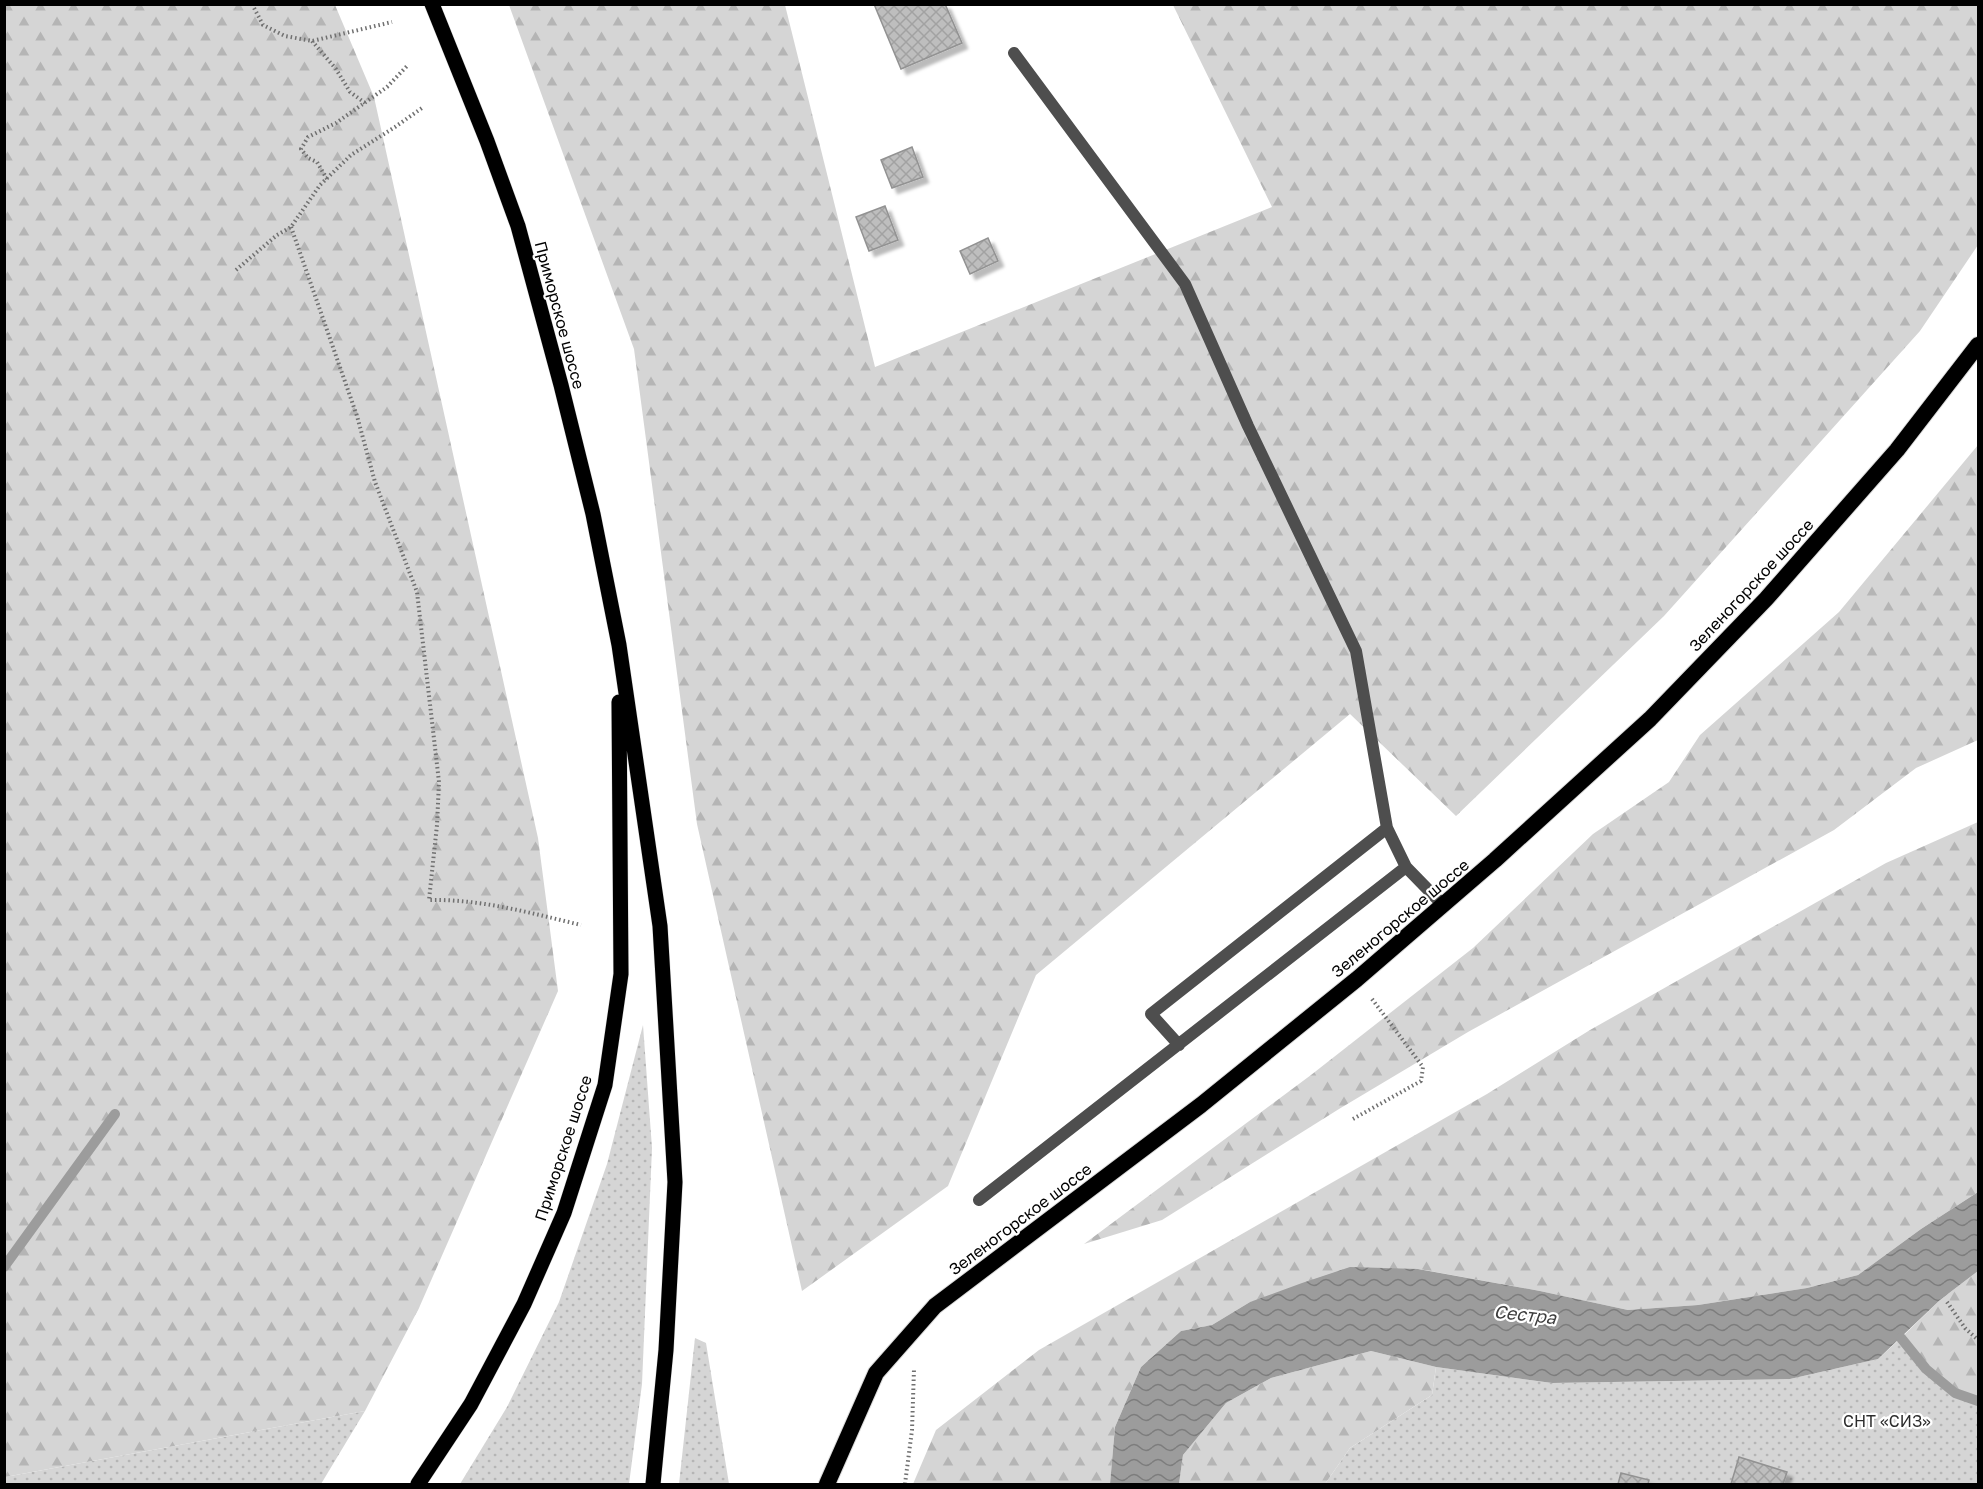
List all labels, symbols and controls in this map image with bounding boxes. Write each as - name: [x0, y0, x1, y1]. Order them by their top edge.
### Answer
- street label: Приморское шоссе: [531, 239, 589, 391]
- street label: Зеленогорское шоссе: [1684, 515, 1818, 655]
- street label: Зеленогорское шоссе: [1327, 854, 1473, 982]
- street label: Приморское шоссе: [530, 1072, 596, 1224]
- street label: Зеленогорское шоссе: [945, 1159, 1095, 1279]
- water label: Сестра: [1493, 1300, 1558, 1328]
- park label: СНТ «СИЗ»: [1843, 1411, 1931, 1431]

